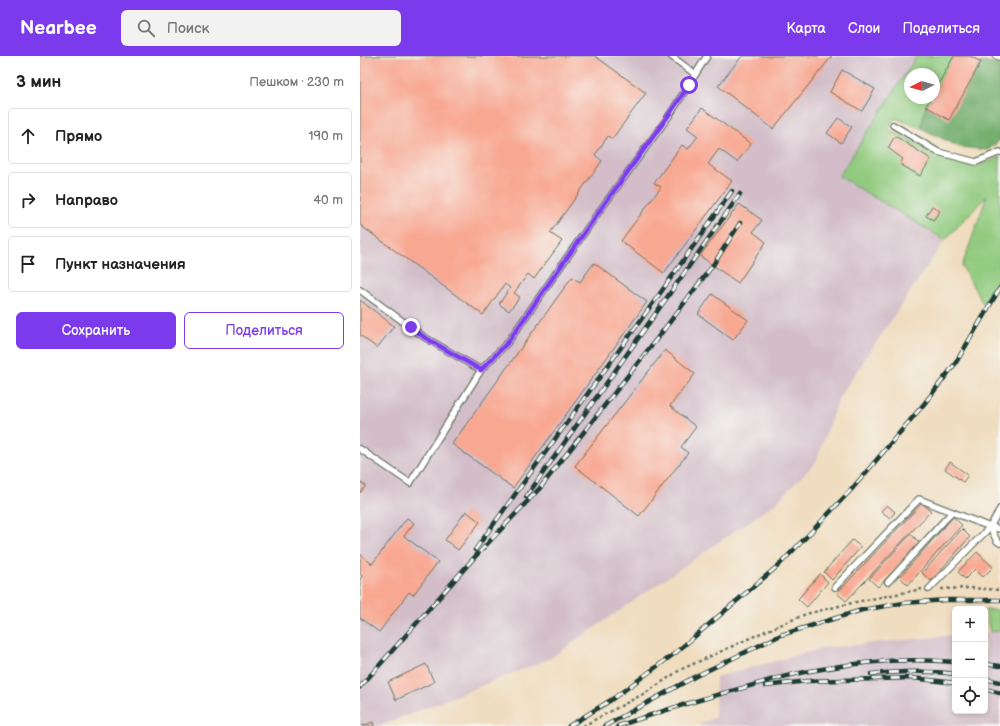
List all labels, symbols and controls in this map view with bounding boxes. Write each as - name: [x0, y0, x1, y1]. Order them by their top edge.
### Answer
- search box: [121, 10, 401, 46]
- text: Nearbee: [20, 17, 97, 40]
- icon: search: [135, 17, 157, 39]
- text: Поиск: [167, 19, 210, 38]
- text: Карта: [786, 20, 826, 37]
- text: Слои: [848, 20, 880, 37]
- text: Поделиться: [902, 20, 980, 37]
- north arrow: [904, 68, 940, 104]
- text: 3 мин: [16, 72, 61, 92]
- text: Пешком · 230 m: [249, 74, 344, 90]
- route start: [680, 76, 698, 94]
- icon: ahead: [17, 125, 39, 147]
- text: Прямо: [55, 127, 102, 146]
- text: 190 m: [309, 128, 343, 144]
- icon: right: [17, 189, 39, 211]
- text: Направо: [55, 191, 118, 210]
- text: 40 m: [313, 192, 343, 208]
- icon: arrive: [17, 253, 39, 275]
- text: Пункт назначения: [55, 255, 186, 274]
- button: Сохранить: [16, 312, 176, 349]
- button: Поделиться: [184, 312, 344, 349]
- route end: [402, 318, 420, 336]
- map controls: [952, 606, 988, 714]
- button: +: [952, 606, 988, 642]
- button: −: [952, 642, 988, 678]
- button: locate: [952, 678, 988, 714]

